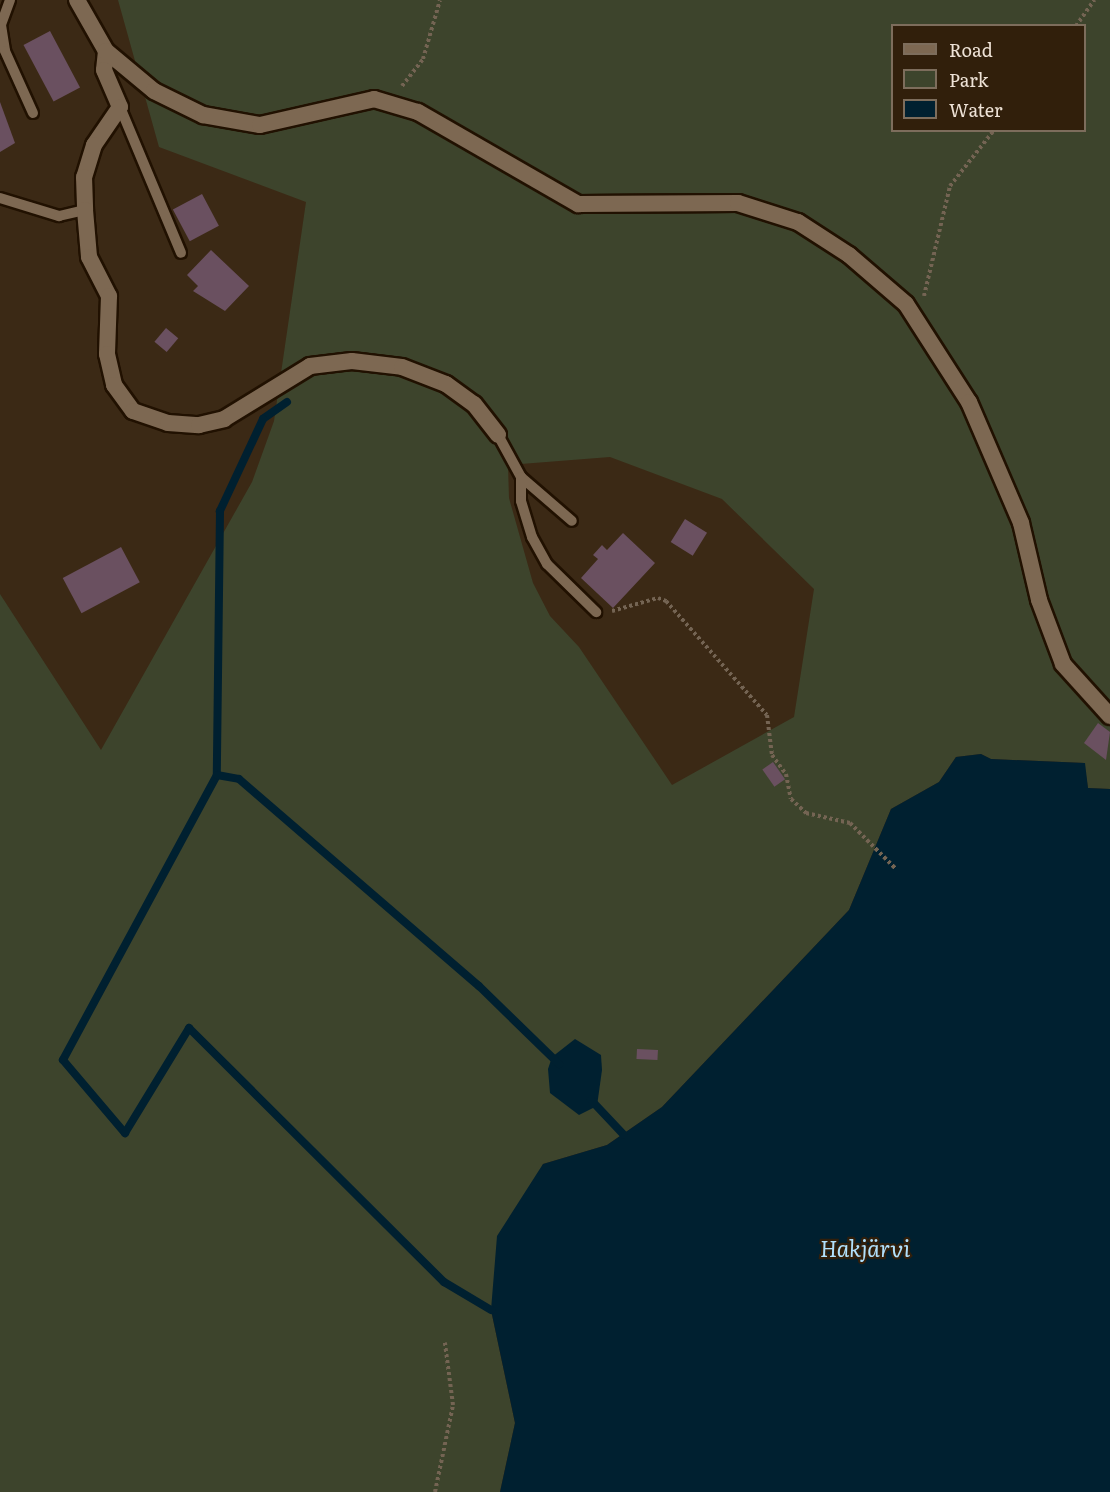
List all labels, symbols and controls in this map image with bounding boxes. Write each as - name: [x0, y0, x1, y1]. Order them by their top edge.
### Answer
- legend: [891, 24, 1086, 132]
- text: Road: [949, 36, 993, 63]
- text: Park: [949, 66, 988, 93]
- text: Water: [949, 96, 1002, 123]
- water label: Hakjärvi: [820, 1235, 910, 1261]

